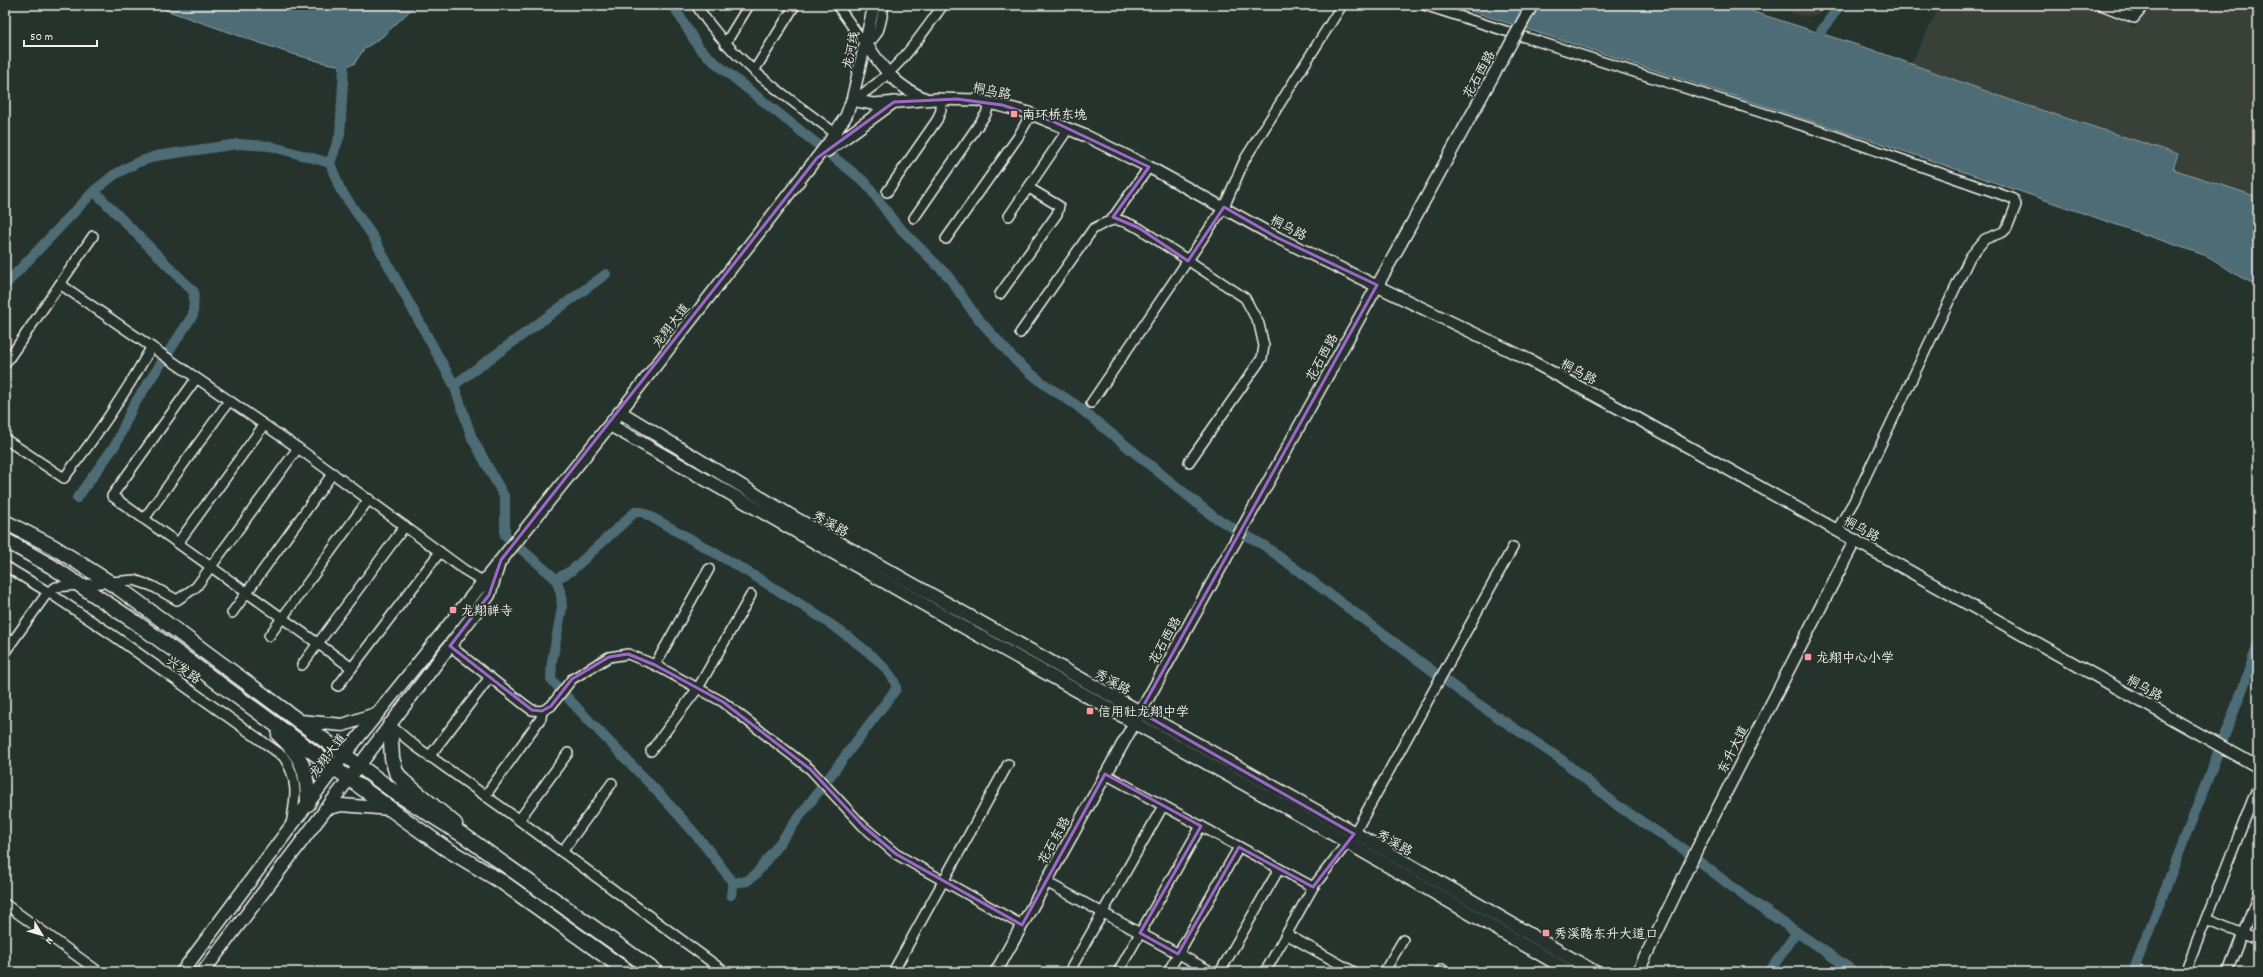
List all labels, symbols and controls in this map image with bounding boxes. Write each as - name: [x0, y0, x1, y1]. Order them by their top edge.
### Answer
- scale bar: [24, 22, 97, 48]
- text: 50 m: [30, 29, 53, 46]
- street label: 龙河线: [839, 29, 866, 72]
- street label: 花石西路: [1459, 48, 1501, 103]
- street label: 桐乌路: [971, 79, 1012, 106]
- place label: 南环桥东堍: [1022, 107, 1087, 126]
- marker: 南环桥东堍: [1009, 109, 1019, 119]
- street label: 桐乌路: [1266, 212, 1310, 247]
- street label: 龙翔大道: [648, 300, 695, 353]
- street label: 花石西路: [1302, 331, 1344, 386]
- street label: 桐乌路: [1556, 356, 1600, 391]
- street label: 秀溪路: [808, 507, 851, 543]
- street label: 桐乌路: [1839, 512, 1882, 548]
- place label: 龙翔禅寺: [461, 603, 513, 622]
- marker: 龙翔禅寺: [448, 605, 458, 615]
- street label: 花石西路: [1145, 614, 1187, 669]
- place label: 龙翔中心小学: [1816, 650, 1894, 669]
- street label: 兴发路: [161, 652, 204, 690]
- marker: 龙翔中心小学: [1803, 652, 1813, 662]
- street label: 秀溪路: [1090, 665, 1133, 701]
- street label: 桐乌路: [2122, 671, 2165, 707]
- place label: 信用社龙翔中学: [1098, 704, 1189, 723]
- marker: 信用社龙翔中学: [1085, 706, 1095, 716]
- street label: 东升大道: [1714, 723, 1754, 778]
- street label: 龙翔大道: [306, 730, 352, 783]
- street label: 花石东路: [1034, 814, 1076, 869]
- street label: 秀溪路: [1372, 826, 1415, 862]
- north arrow: [22, 915, 62, 955]
- place label: 秀溪路东升大道口: [1554, 926, 1658, 945]
- marker: 秀溪路东升大道口: [1541, 928, 1551, 938]
- text: N: [40, 933, 56, 947]

